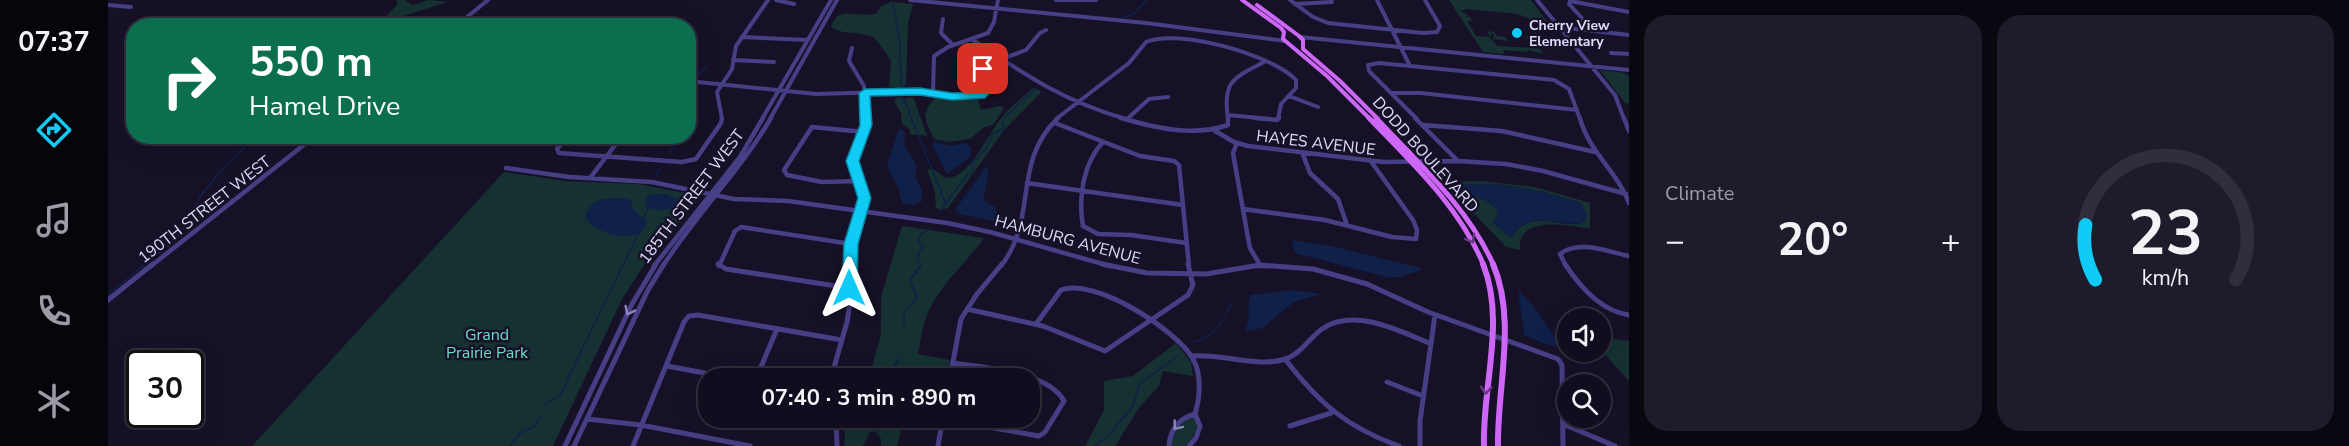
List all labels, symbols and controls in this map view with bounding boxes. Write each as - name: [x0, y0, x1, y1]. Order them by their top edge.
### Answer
- place label: Cherry View Elementary: [1529, 16, 1610, 51]
- text: 07:37: [18, 24, 90, 61]
- marker: Cherry View Elementary: [1510, 26, 1524, 40]
- text: 550 m: [249, 34, 373, 91]
- icon: right: [150, 42, 228, 120]
- pin: [957, 43, 1008, 94]
- icon: arrive: [966, 52, 999, 85]
- text: Hamel Drive: [249, 88, 400, 125]
- street label: DODD BOULEVARD: [1367, 92, 1483, 217]
- icon: directions: [33, 109, 75, 151]
- street label: 185TH STREET WEST: [634, 125, 750, 268]
- street label: HAYES AVENUE: [1255, 125, 1377, 161]
- street label: 190TH STREET WEST: [134, 151, 276, 269]
- text: Climate: [1665, 180, 1734, 207]
- text: 23: [2128, 191, 2203, 276]
- icon: music: [33, 199, 75, 241]
- street label: HAMBURG AVENUE: [992, 210, 1143, 270]
- text: 20°: [1777, 210, 1848, 271]
- text: −: [1665, 219, 1685, 264]
- text: +: [1941, 219, 1961, 264]
- one-way arrow: [1464, 233, 1475, 244]
- position arrow: [817, 256, 881, 320]
- text: km/h: [2142, 263, 2189, 293]
- icon: phone: [33, 290, 75, 332]
- one-way arrow: [625, 304, 637, 315]
- map controls: [1557, 308, 1611, 428]
- button: sound: [1557, 308, 1611, 362]
- park label: Grand Prairie Park: [446, 324, 529, 364]
- speed limit sign: 30: [126, 350, 204, 428]
- button: search: [1557, 374, 1611, 428]
- icon: climate: [33, 380, 75, 422]
- text: 07:40 · 3 min · 890 m: [762, 383, 976, 413]
- one-way arrow: [1480, 386, 1493, 395]
- one-way arrow: [1173, 419, 1184, 430]

